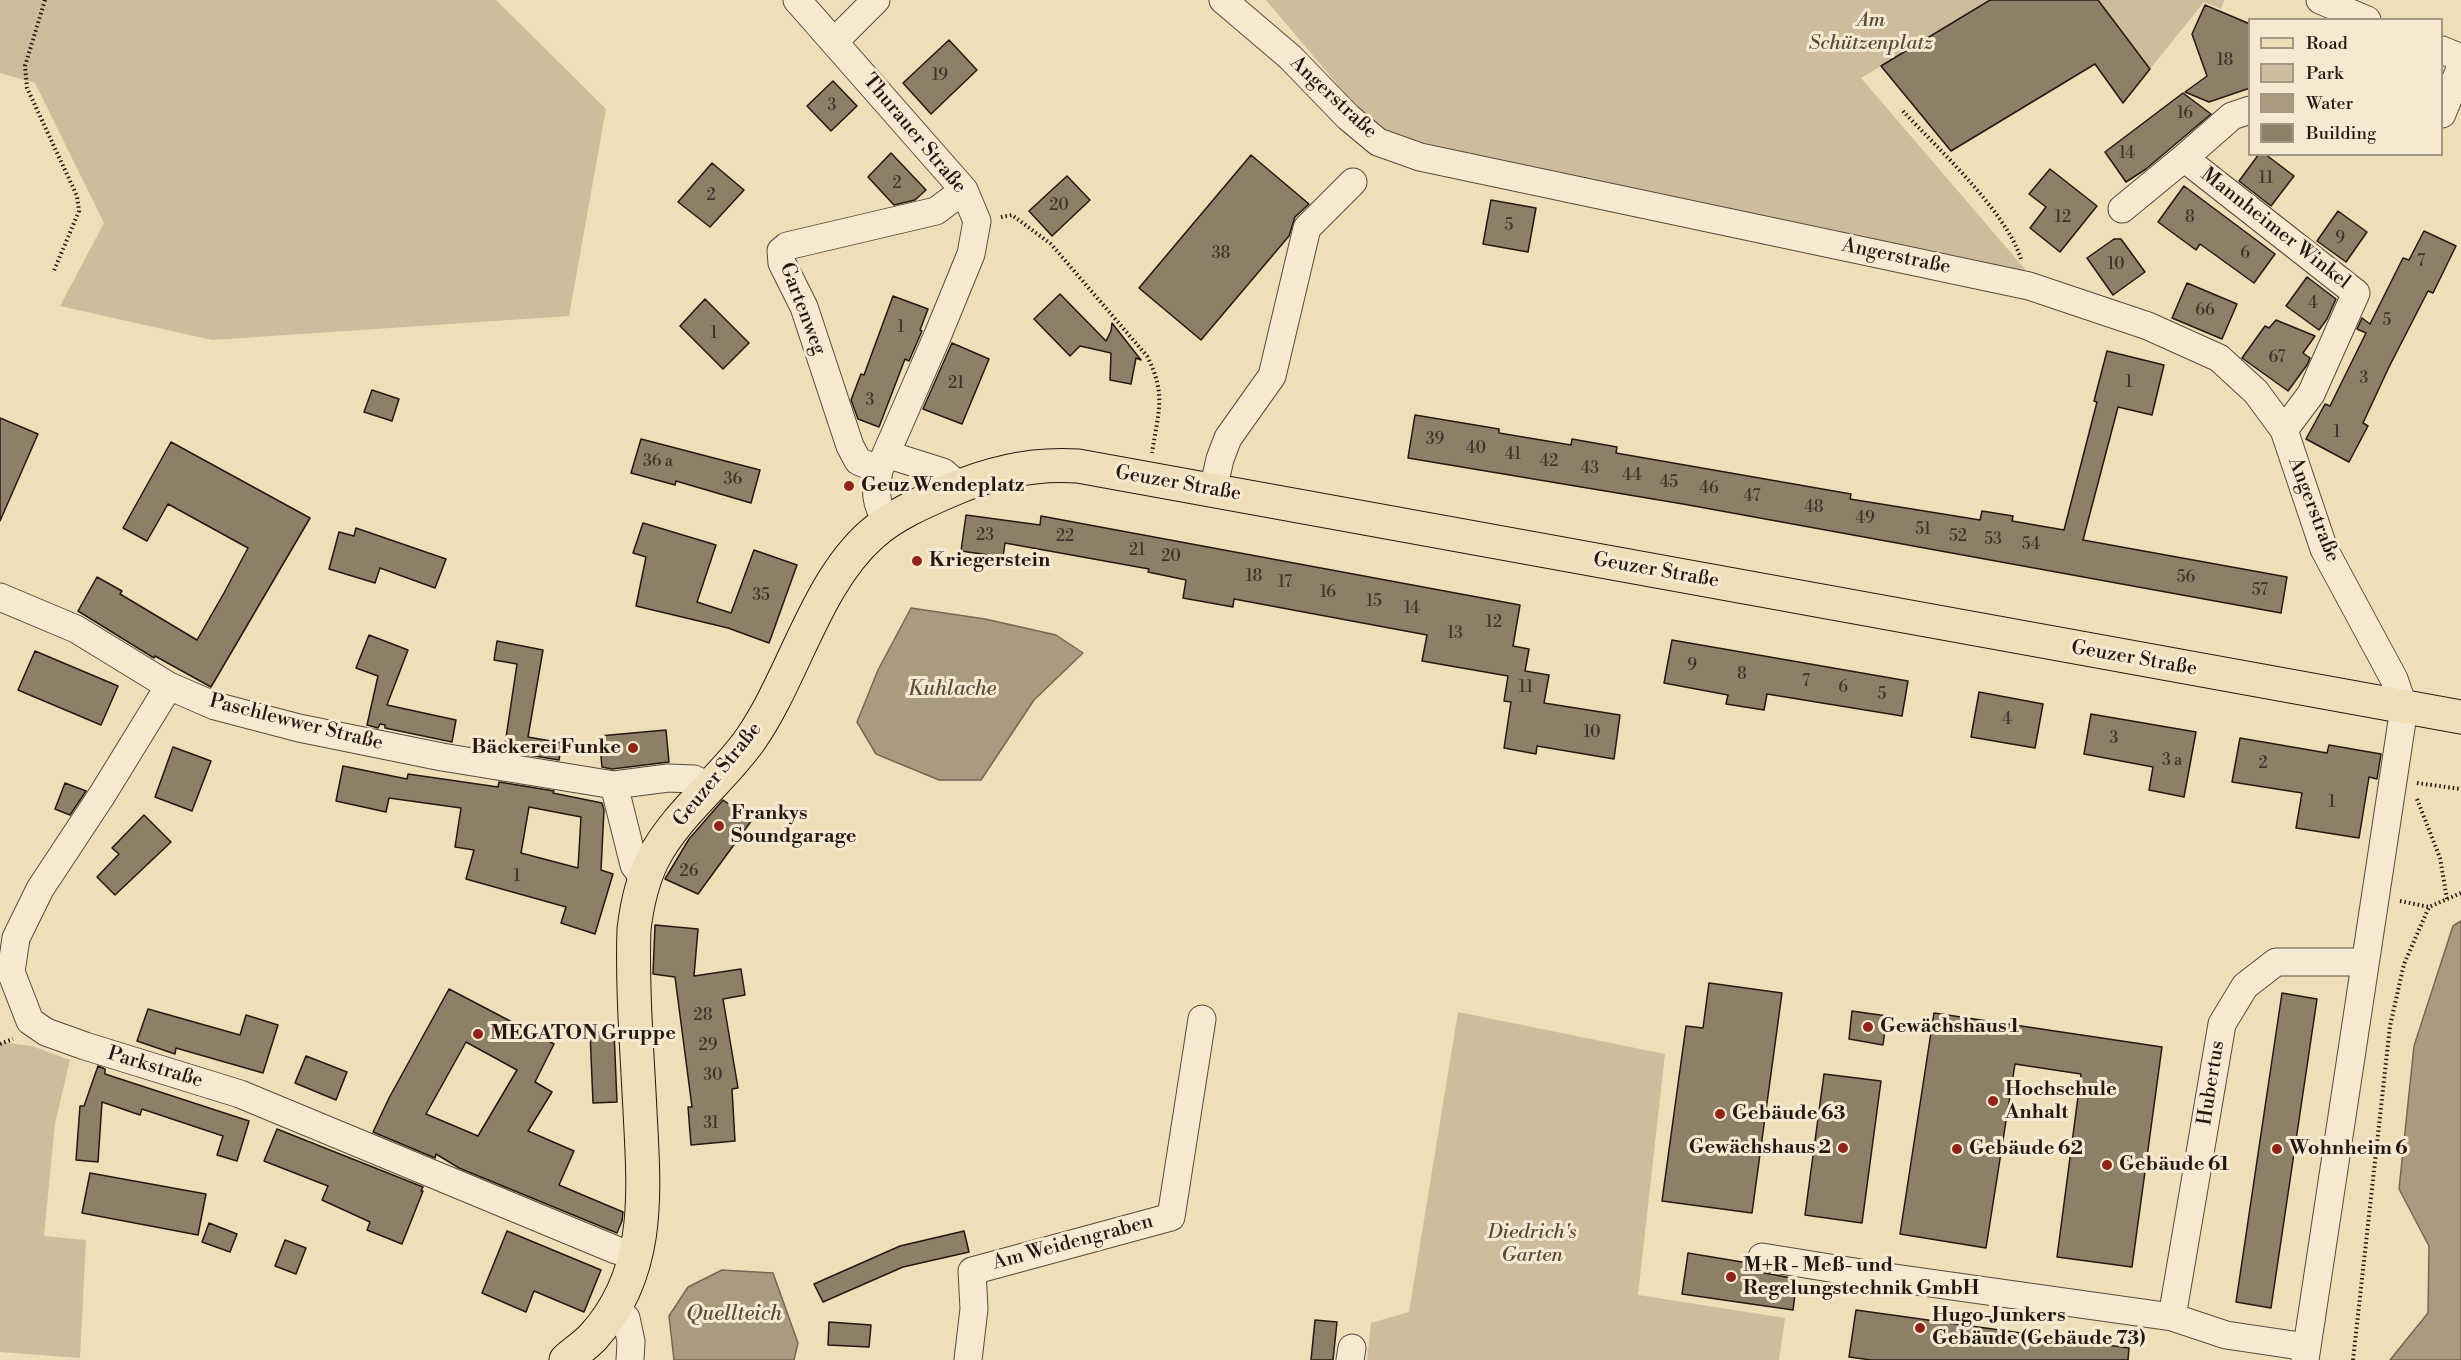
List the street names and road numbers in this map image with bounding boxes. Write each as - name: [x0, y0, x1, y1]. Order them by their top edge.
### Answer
- street label: Angerstraße: [1284, 52, 1382, 144]
- street label: Thurauer Straße: [857, 69, 971, 199]
- street label: Mannheimer Winkel: [2196, 163, 2354, 295]
- street label: Angerstraße: [1839, 234, 1953, 280]
- street label: Gartenweg: [773, 259, 831, 359]
- street label: Angerstraße: [2282, 454, 2344, 566]
- street label: Geuzer Straße: [1113, 461, 1243, 507]
- street label: Geuzer Straße: [1591, 548, 1721, 594]
- street label: Geuzer Straße: [2069, 636, 2199, 682]
- street label: Paschlewwer Straße: [207, 690, 385, 756]
- street label: Geuzer Straße: [669, 718, 767, 832]
- street label: Hubertus: [2193, 1039, 2231, 1127]
- street label: Parkstraße: [104, 1042, 206, 1094]
- street label: Am Weidengraben: [990, 1210, 1156, 1276]

